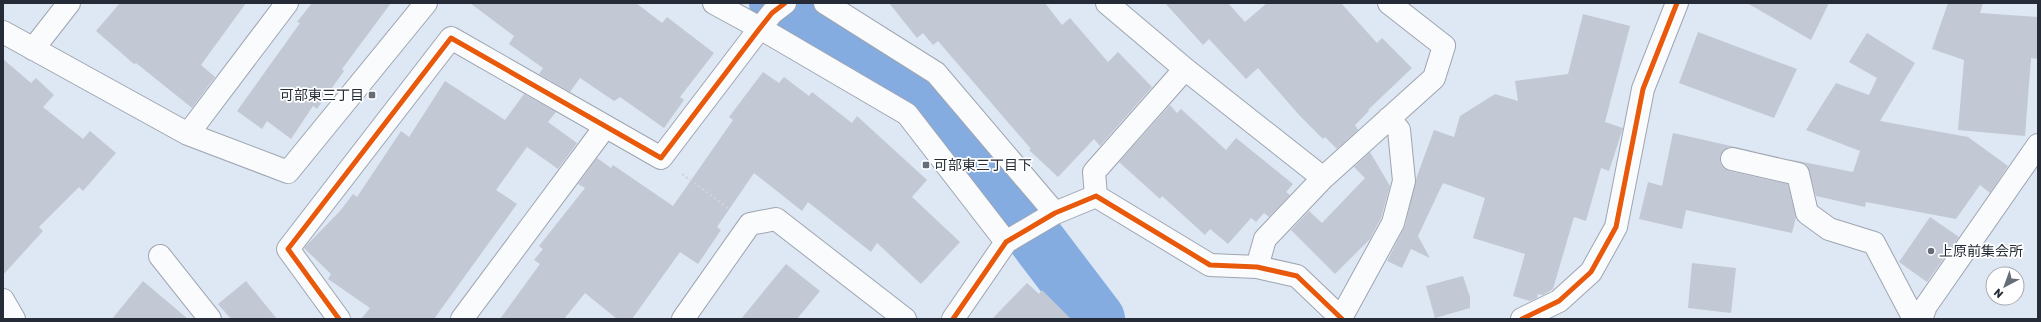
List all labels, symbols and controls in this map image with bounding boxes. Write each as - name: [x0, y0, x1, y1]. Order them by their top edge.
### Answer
- place label: 可部東三丁目: [280, 87, 364, 104]
- marker: 可部東三丁目: [367, 90, 377, 100]
- place label: 可部東三丁目下: [934, 157, 1032, 174]
- marker: 可部東三丁目下: [921, 160, 931, 170]
- place label: 上原前集会所: [1939, 243, 2023, 260]
- marker: 上原前集会所: [1926, 246, 1936, 256]
- north arrow: [1985, 266, 2025, 306]
- text: N: [1991, 286, 2006, 301]

